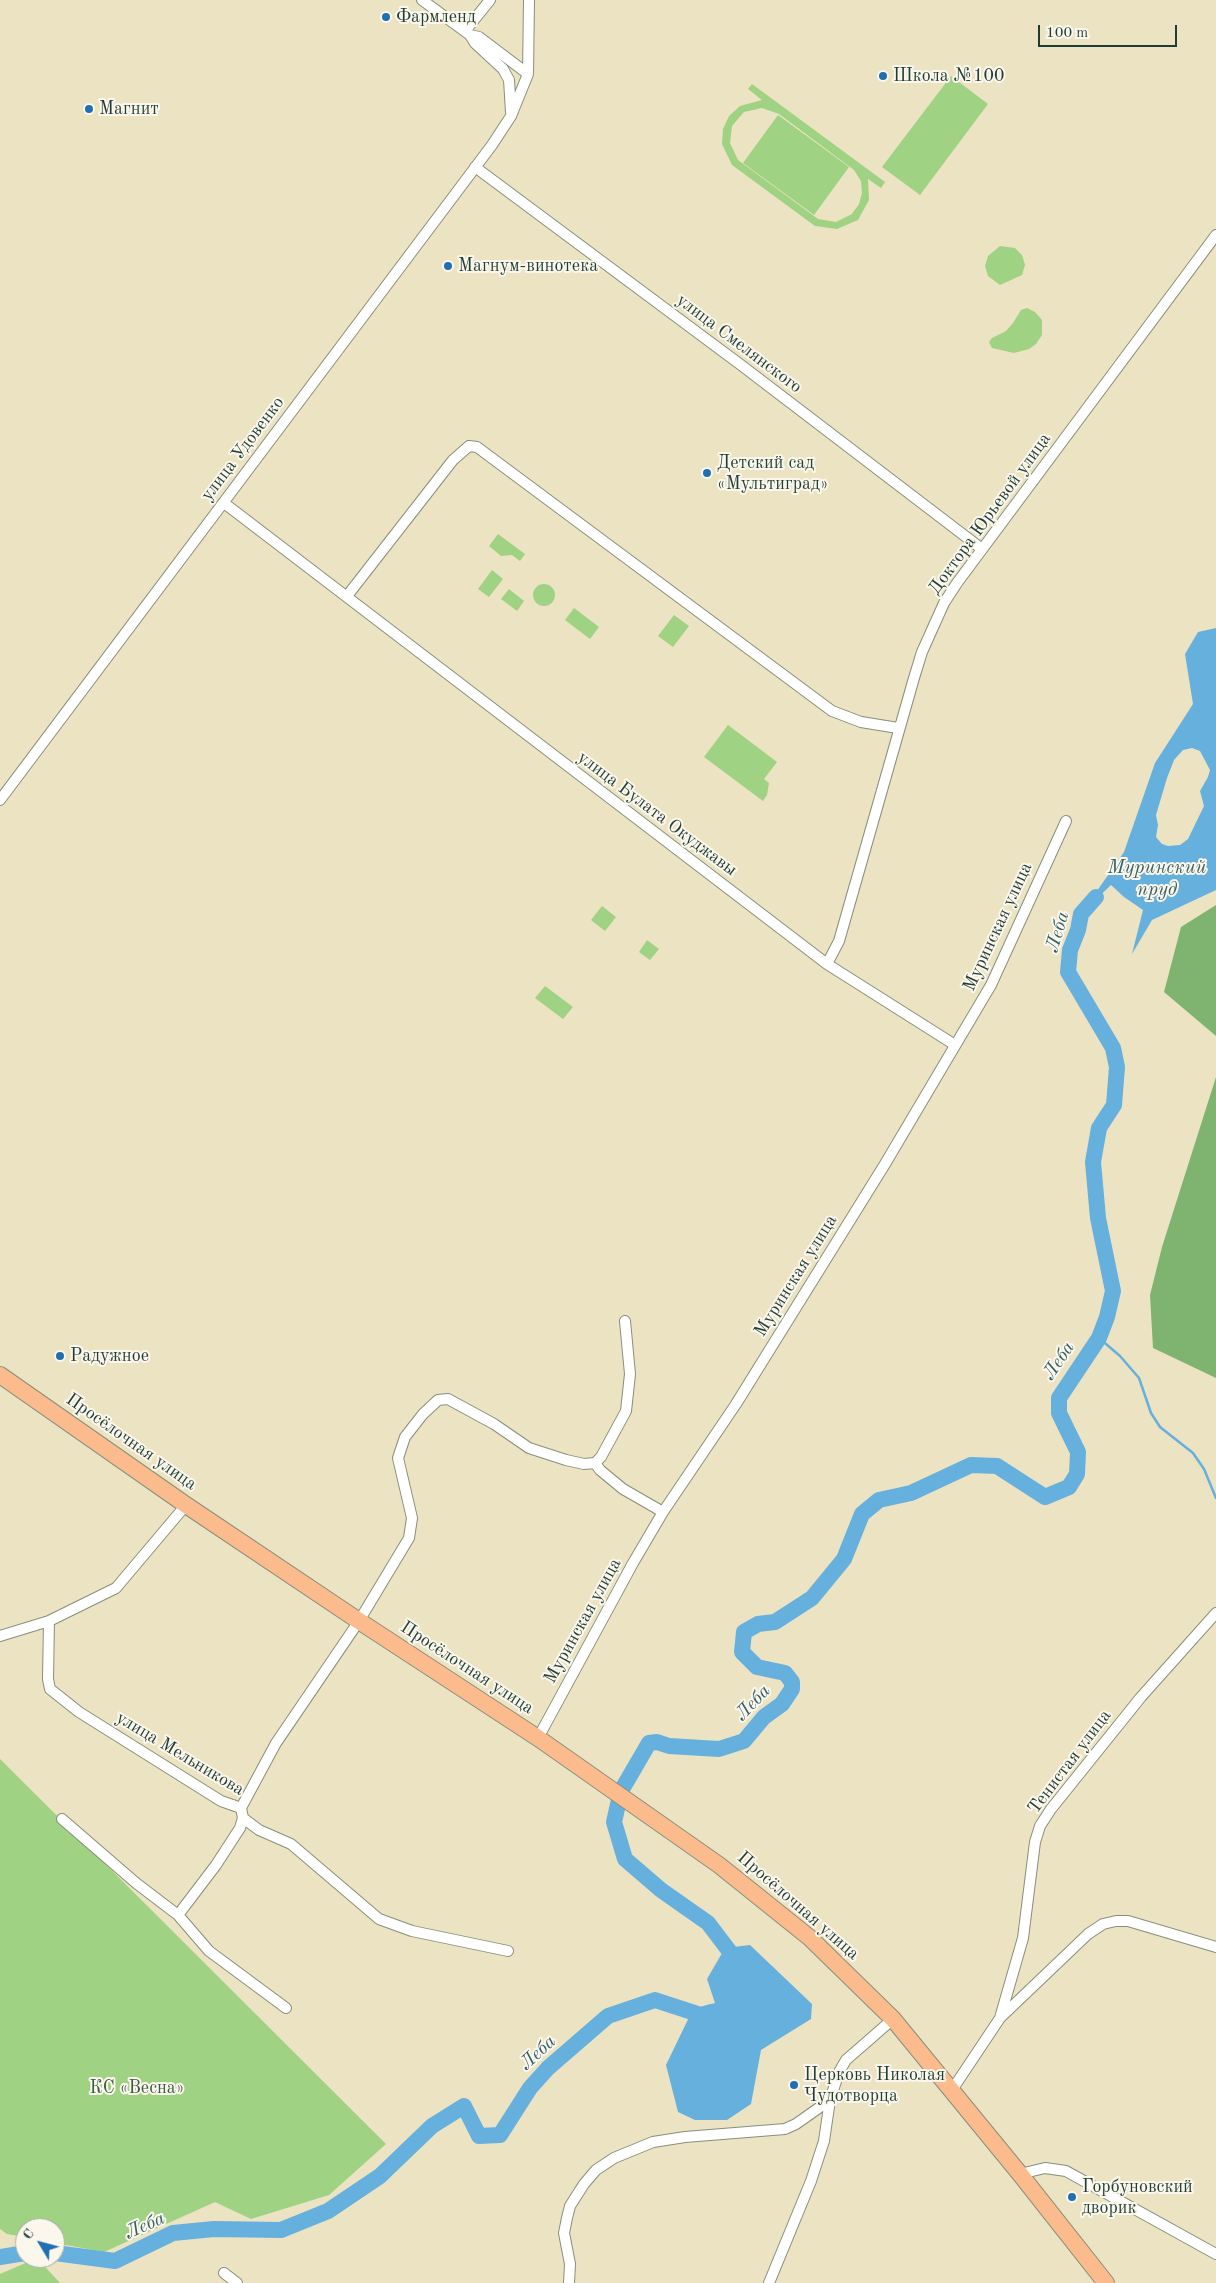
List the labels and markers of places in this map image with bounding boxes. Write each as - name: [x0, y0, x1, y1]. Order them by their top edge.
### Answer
- place label: Фармленд: [396, 6, 476, 28]
- marker: Фармленд: [380, 11, 392, 23]
- place label: Школа №100: [893, 65, 1004, 87]
- marker: Школа №100: [877, 70, 889, 82]
- place label: Магнит: [99, 98, 159, 120]
- marker: Магнит: [83, 103, 95, 115]
- place label: Магнум-винотека: [458, 255, 598, 277]
- marker: Магнум-винотека: [442, 260, 454, 272]
- place label: Детский сад «Мультиград»: [717, 452, 828, 494]
- marker: Детский сад «Мультиград»: [701, 467, 713, 479]
- place label: Радужное: [70, 1345, 149, 1367]
- marker: Радужное: [54, 1350, 66, 1362]
- place label: Церковь Николая Чудотворца: [804, 2064, 945, 2106]
- marker: Церковь Николая Чудотворца: [788, 2079, 800, 2091]
- place label: Горбуновский дворик: [1082, 2176, 1193, 2218]
- marker: Горбуновский дворик: [1066, 2191, 1078, 2203]

